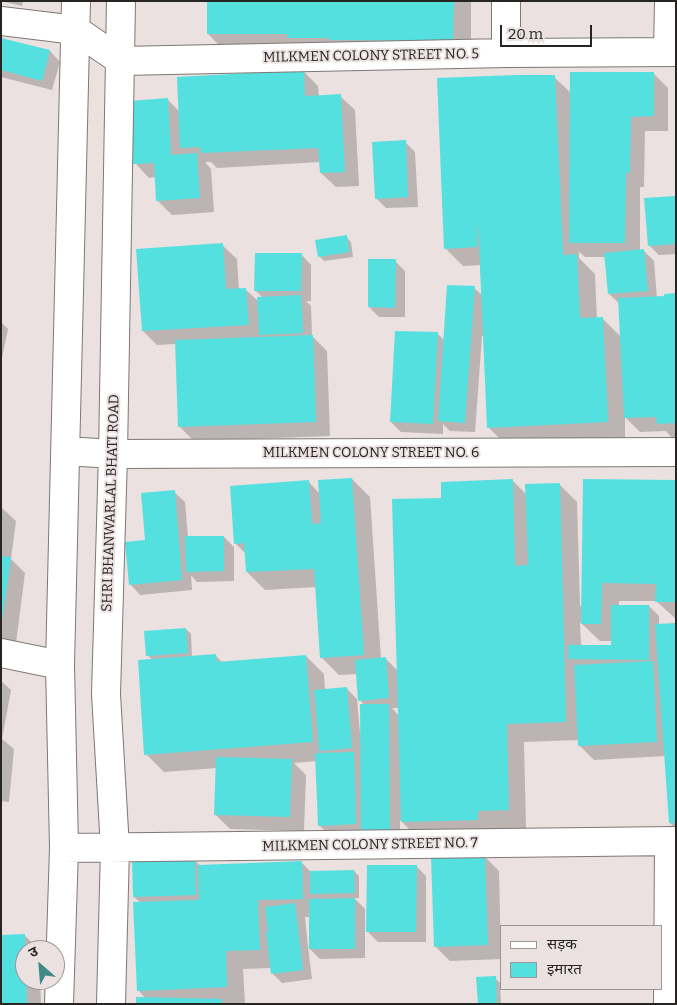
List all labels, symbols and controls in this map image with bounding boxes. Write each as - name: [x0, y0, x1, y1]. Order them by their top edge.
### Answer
- scale bar: [502, 15, 594, 47]
- text: 20 m: [508, 25, 543, 43]
- street label: MILKMEN COLONY STREET NO. 5: [263, 46, 479, 66]
- street label: SHRI BHANWARLAL BHATI ROAD: [99, 394, 123, 612]
- street label: MILKMEN COLONY STREET NO. 6: [263, 445, 479, 461]
- street label: MILKMEN COLONY STREET NO. 7: [262, 835, 478, 855]
- legend: [500, 925, 662, 990]
- text: सड़क: [547, 935, 577, 953]
- north arrow: [15, 940, 65, 990]
- text: उ: [26, 943, 41, 962]
- text: इमारत: [547, 960, 582, 978]

